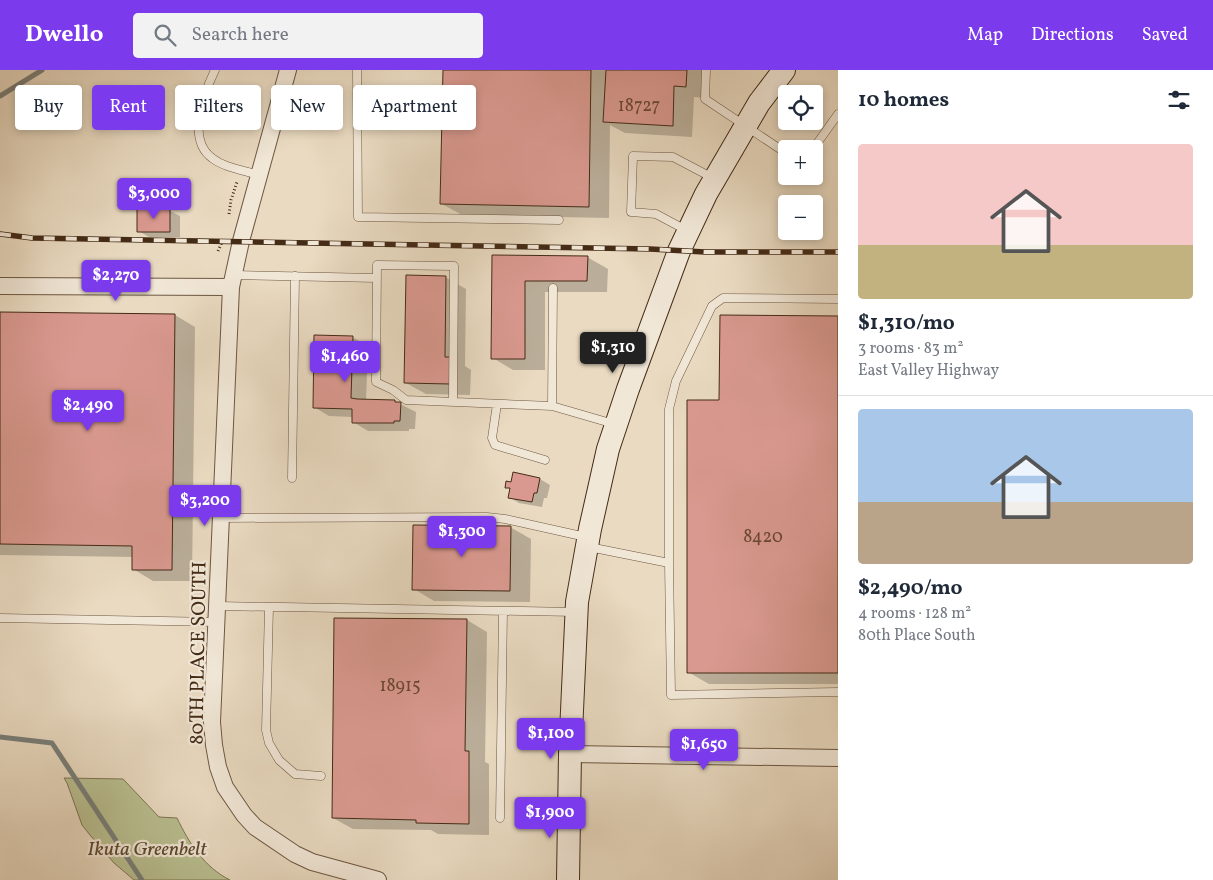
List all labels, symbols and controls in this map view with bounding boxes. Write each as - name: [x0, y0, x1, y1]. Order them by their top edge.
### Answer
- search box: [133, 13, 483, 58]
- text: Dwello: [25, 18, 103, 52]
- icon: search: [151, 21, 179, 49]
- text: Search here: [191, 22, 289, 48]
- text: Map: [967, 23, 1003, 48]
- text: Directions: [1031, 23, 1114, 48]
- text: Saved: [1142, 23, 1188, 48]
- chip: Buy: [15, 85, 82, 130]
- chip: Rent: [92, 85, 165, 130]
- chip: Filters: [175, 85, 261, 130]
- chip: New: [271, 85, 343, 130]
- chip: Apartment: [353, 85, 476, 130]
- map controls: [778, 85, 823, 240]
- button: locate: [778, 85, 823, 130]
- text: 10 homes: [858, 86, 949, 115]
- icon: filters: [1165, 86, 1193, 114]
- house number: 18727: [618, 94, 660, 119]
- button: +: [778, 140, 823, 185]
- icon: home: [981, 176, 1071, 266]
- pin: $3,000: [113, 178, 195, 220]
- text: $3,000: [128, 183, 180, 205]
- button: −: [778, 195, 823, 240]
- pin: $2,270: [75, 260, 157, 302]
- text: $2,270: [93, 265, 139, 287]
- text: $1,310/mo: [858, 309, 955, 338]
- pin: $1,310: [572, 332, 654, 374]
- text: $1,310: [591, 337, 635, 359]
- text: 3 rooms · 83 m²: [858, 338, 963, 360]
- pin: $1,460: [304, 340, 386, 383]
- text: $1,460: [321, 346, 369, 368]
- text: East Valley Highway: [858, 360, 999, 382]
- pin: $2,490: [47, 390, 129, 432]
- text: $2,490: [63, 395, 113, 417]
- icon: home: [981, 442, 1071, 532]
- pin: $3,200: [164, 484, 246, 527]
- text: $3,200: [180, 490, 230, 512]
- pin: $1,300: [421, 516, 503, 558]
- text: $1,300: [438, 521, 486, 543]
- house number: 8420: [743, 525, 783, 550]
- street label: 80TH PLACE SOUTH: [183, 561, 215, 745]
- text: $2,490/mo: [858, 574, 962, 603]
- text: 4 rooms · 128 m²: [858, 603, 971, 625]
- text: 80th Place South: [858, 625, 976, 647]
- house number: 18915: [379, 674, 421, 699]
- pin: $1,100: [510, 718, 592, 760]
- text: $1,100: [528, 723, 574, 745]
- pin: $1,650: [663, 728, 745, 771]
- text: $1,650: [681, 734, 727, 756]
- pin: $1,900: [509, 796, 591, 839]
- text: $1,900: [526, 802, 574, 824]
- park label: Ikuta Greenbelt: [87, 836, 207, 864]

